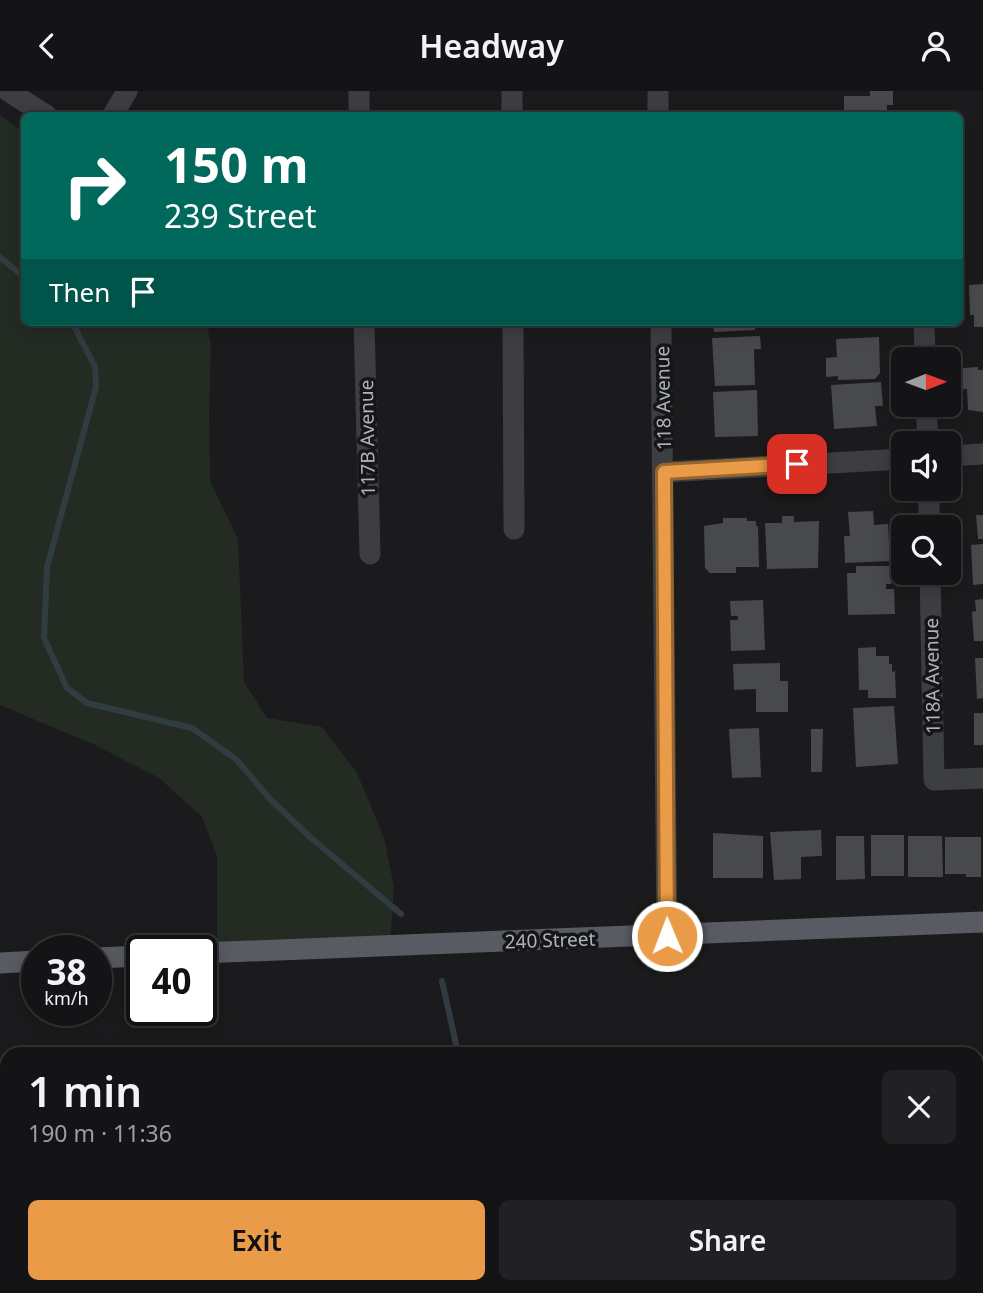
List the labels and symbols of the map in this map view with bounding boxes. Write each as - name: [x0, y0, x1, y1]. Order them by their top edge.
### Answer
- street label: 118 Avenue: [649, 346, 677, 450]
- north arrow: [891, 347, 961, 417]
- street label: 117B Avenue: [353, 379, 381, 497]
- pin: [767, 434, 827, 494]
- street label: 118A Avenue: [918, 618, 946, 734]
- position arrow: [630, 899, 704, 973]
- street label: 240 Street: [504, 925, 596, 955]
- speed limit sign: 40: [126, 935, 217, 1026]

